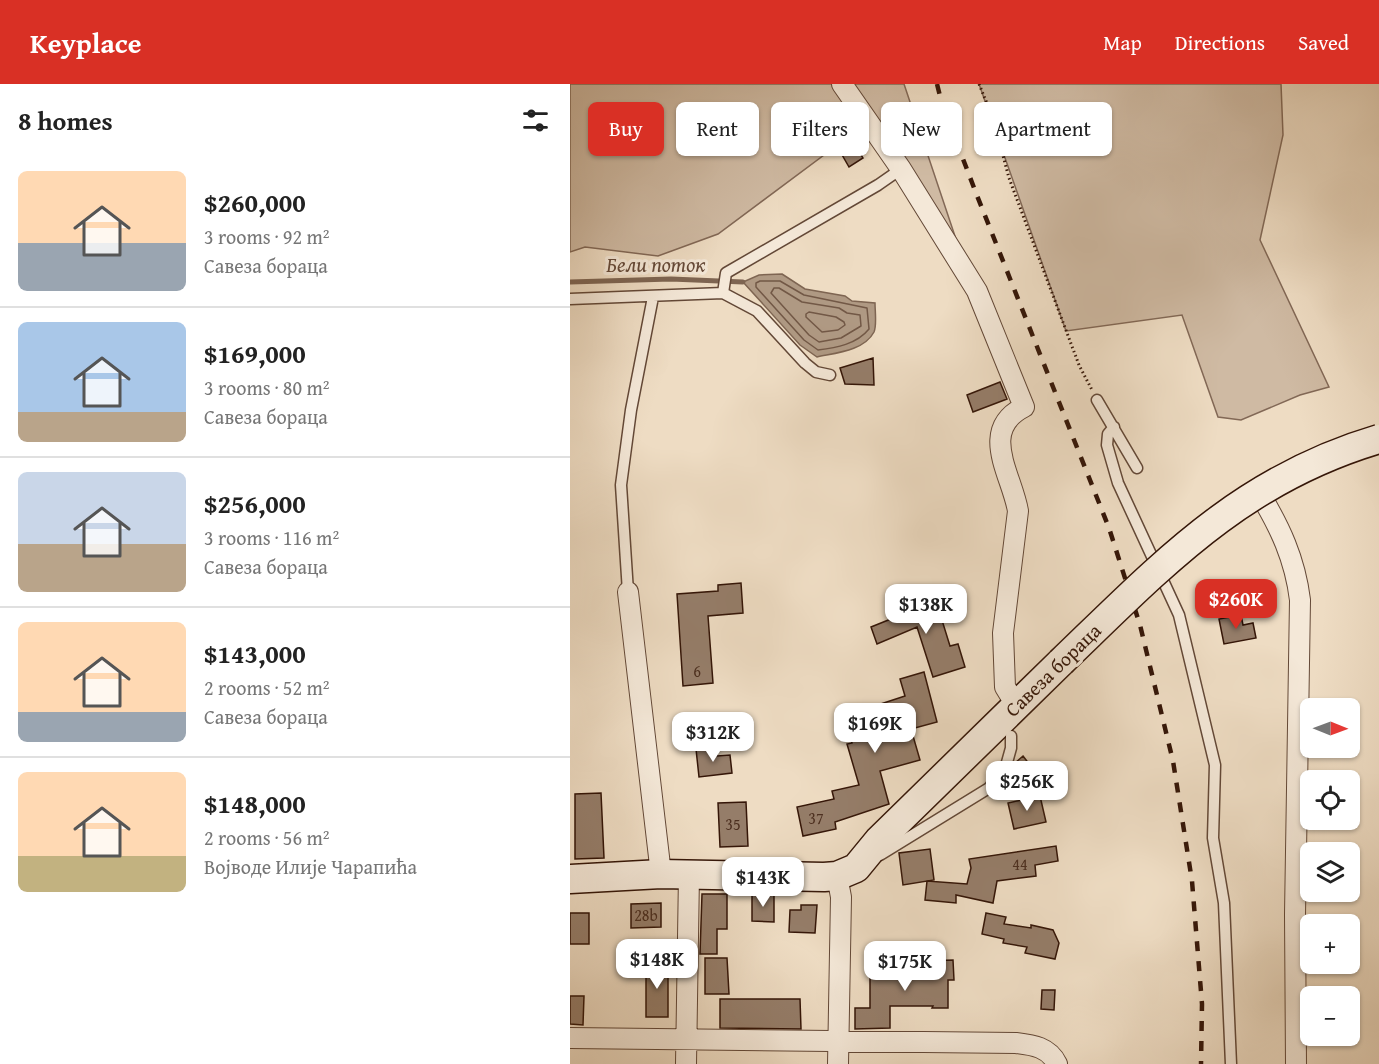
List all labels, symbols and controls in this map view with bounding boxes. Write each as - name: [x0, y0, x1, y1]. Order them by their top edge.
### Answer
- text: Keyplace: [30, 22, 141, 63]
- text: Map: [1103, 27, 1142, 58]
- text: Directions: [1175, 27, 1265, 58]
- text: Saved: [1298, 27, 1349, 58]
- text: 8 homes: [18, 101, 113, 140]
- chip: Buy: [588, 102, 664, 156]
- chip: Rent: [676, 102, 759, 156]
- chip: Filters: [771, 102, 869, 156]
- chip: New: [881, 102, 962, 156]
- chip: Apartment: [974, 102, 1112, 156]
- icon: filters: [519, 104, 552, 137]
- text: $260,000: [204, 183, 306, 222]
- icon: home: [66, 195, 138, 267]
- text: 3 rooms · 92 m²: [204, 222, 330, 251]
- water label: Бели поток: [606, 249, 706, 280]
- text: Савеза бораца: [204, 251, 328, 280]
- text: $169,000: [204, 334, 306, 373]
- icon: home: [66, 346, 138, 418]
- text: 3 rooms · 80 m²: [204, 373, 330, 402]
- text: Савеза бораца: [204, 402, 328, 431]
- text: $256,000: [204, 484, 306, 523]
- icon: home: [66, 496, 138, 568]
- text: 3 rooms · 116 m²: [204, 523, 339, 552]
- text: Савеза бораца: [204, 552, 328, 581]
- pin: $260K: [1194, 579, 1278, 630]
- pin: $138K: [884, 584, 968, 635]
- text: $260K: [1209, 584, 1263, 613]
- text: $138K: [899, 589, 953, 618]
- street label: Савеза бораца: [998, 616, 1108, 723]
- text: $143,000: [204, 634, 306, 673]
- icon: home: [66, 646, 138, 718]
- house number: 6: [693, 659, 701, 683]
- text: 2 rooms · 52 m²: [204, 673, 330, 702]
- north arrow: [1300, 698, 1360, 758]
- map controls: [1300, 698, 1360, 1046]
- text: Савеза бораца: [204, 702, 328, 731]
- pin: $169K: [833, 703, 917, 754]
- text: $169K: [848, 708, 902, 737]
- pin: $312K: [671, 712, 755, 763]
- text: $312K: [686, 717, 740, 746]
- pin: $256K: [985, 761, 1069, 812]
- text: $256K: [1000, 766, 1054, 795]
- button: locate: [1300, 770, 1360, 830]
- text: $148,000: [204, 784, 306, 823]
- icon: home: [66, 796, 138, 868]
- house number: 37: [808, 806, 824, 830]
- house number: 35: [725, 812, 741, 836]
- text: 2 rooms · 56 m²: [204, 823, 330, 852]
- button: layers: [1300, 842, 1360, 902]
- text: Војводе Илије Чарапића: [204, 852, 417, 881]
- house number: 44: [1012, 852, 1028, 876]
- pin: $143K: [721, 857, 805, 908]
- text: $143K: [736, 862, 790, 891]
- house number: 28b: [634, 903, 658, 927]
- button: +: [1300, 914, 1360, 974]
- pin: $148K: [615, 939, 699, 990]
- pin: $175K: [863, 941, 947, 992]
- text: $148K: [630, 944, 684, 973]
- text: $175K: [878, 946, 932, 975]
- button: −: [1300, 986, 1360, 1046]

